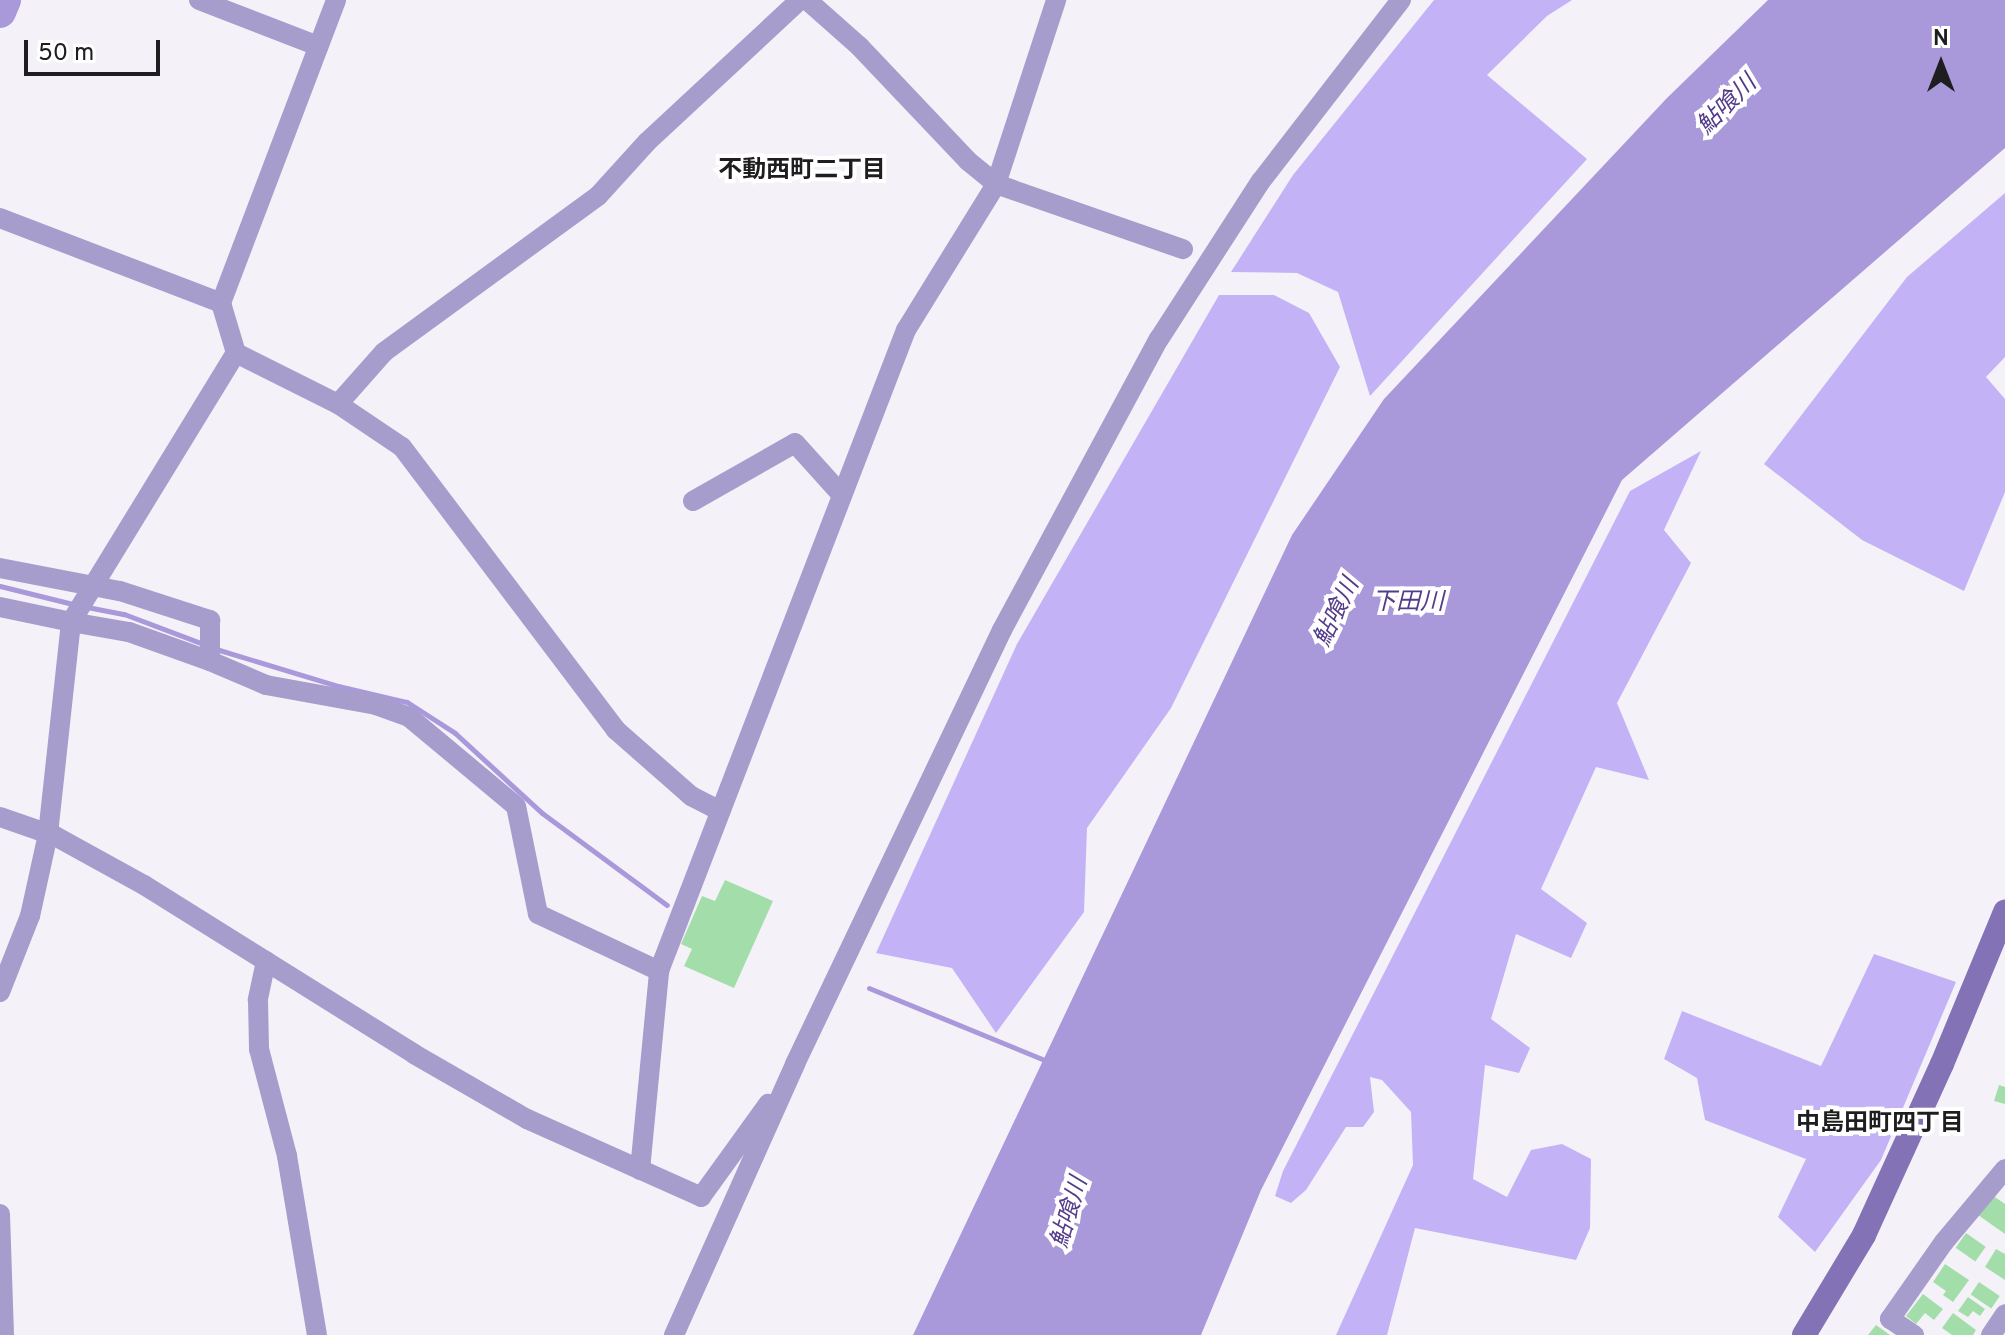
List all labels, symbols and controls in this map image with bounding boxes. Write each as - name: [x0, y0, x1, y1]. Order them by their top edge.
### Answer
- scale bar: [28, 24, 164, 74]
- north arrow: [1901, 24, 1981, 104]
- text: N: [1933, 26, 1949, 53]
- text: 50 m: [38, 39, 94, 69]
- water label: 鮎喰川: [1692, 70, 1764, 142]
- district label: 不動西町二丁目: [718, 158, 886, 186]
- water label: 鮎喰川: [1309, 574, 1367, 652]
- water label: 下田川: [1372, 590, 1444, 618]
- district label: 中島田町四丁目: [1796, 1111, 1964, 1139]
- water label: 鮎喰川: [1047, 1174, 1095, 1252]

